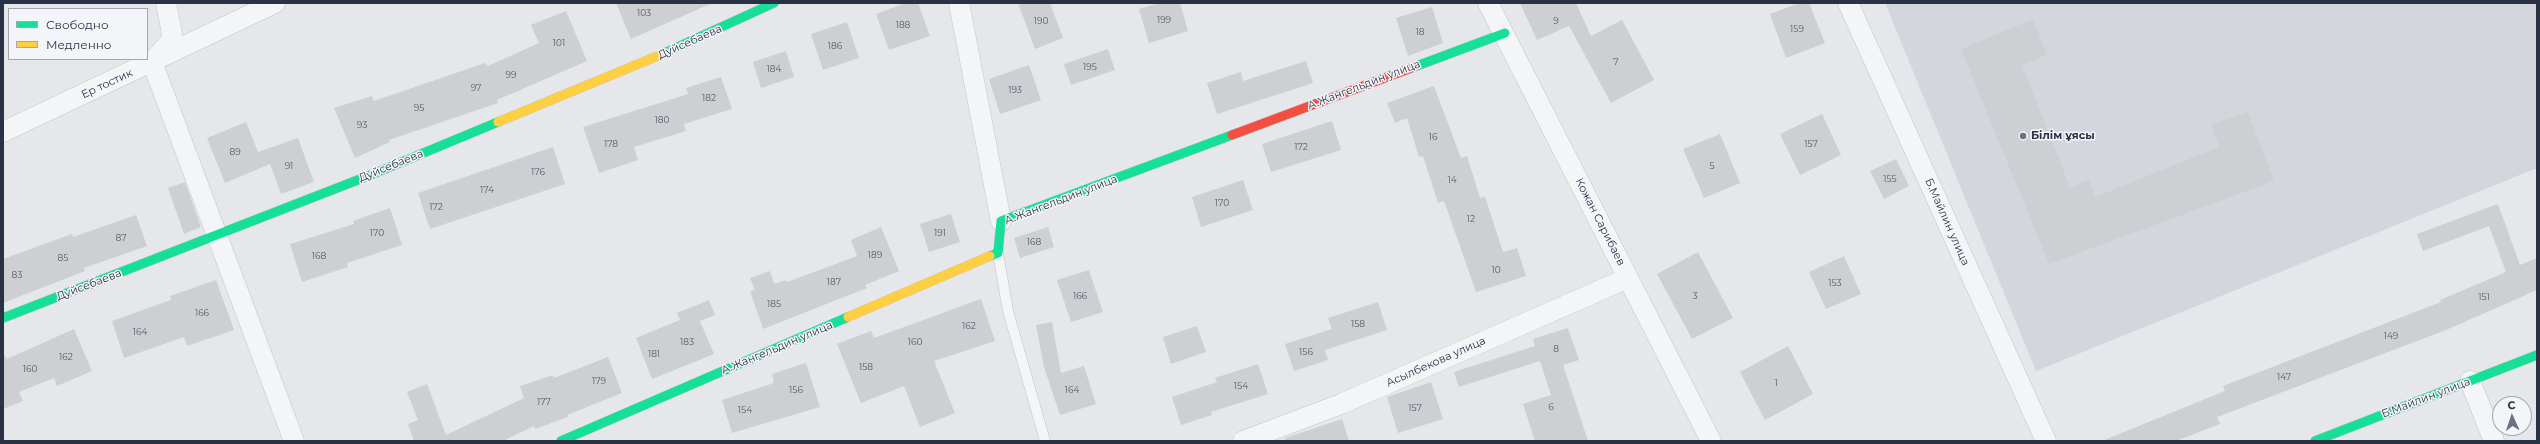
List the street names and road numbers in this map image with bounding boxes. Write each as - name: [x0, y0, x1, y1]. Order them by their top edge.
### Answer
- street label: Дуйсебаева: [656, 22, 724, 62]
- street label: А.Жангельдин улица: [1306, 57, 1422, 113]
- street label: Ер тостик: [79, 66, 135, 102]
- street label: Дуйсебаева: [357, 147, 425, 185]
- street label: А.Жангельдин улица: [1003, 172, 1119, 228]
- street label: Кожан Сарибаев: [1572, 176, 1628, 268]
- street label: Б.Майлин улица: [1922, 176, 1972, 268]
- street label: Дуйсебаева: [55, 267, 123, 303]
- street label: А.Жангельдин улица: [719, 319, 835, 377]
- street label: Асылбекова улица: [1384, 334, 1488, 390]
- street label: Б.Майлин улица: [2380, 375, 2472, 421]

